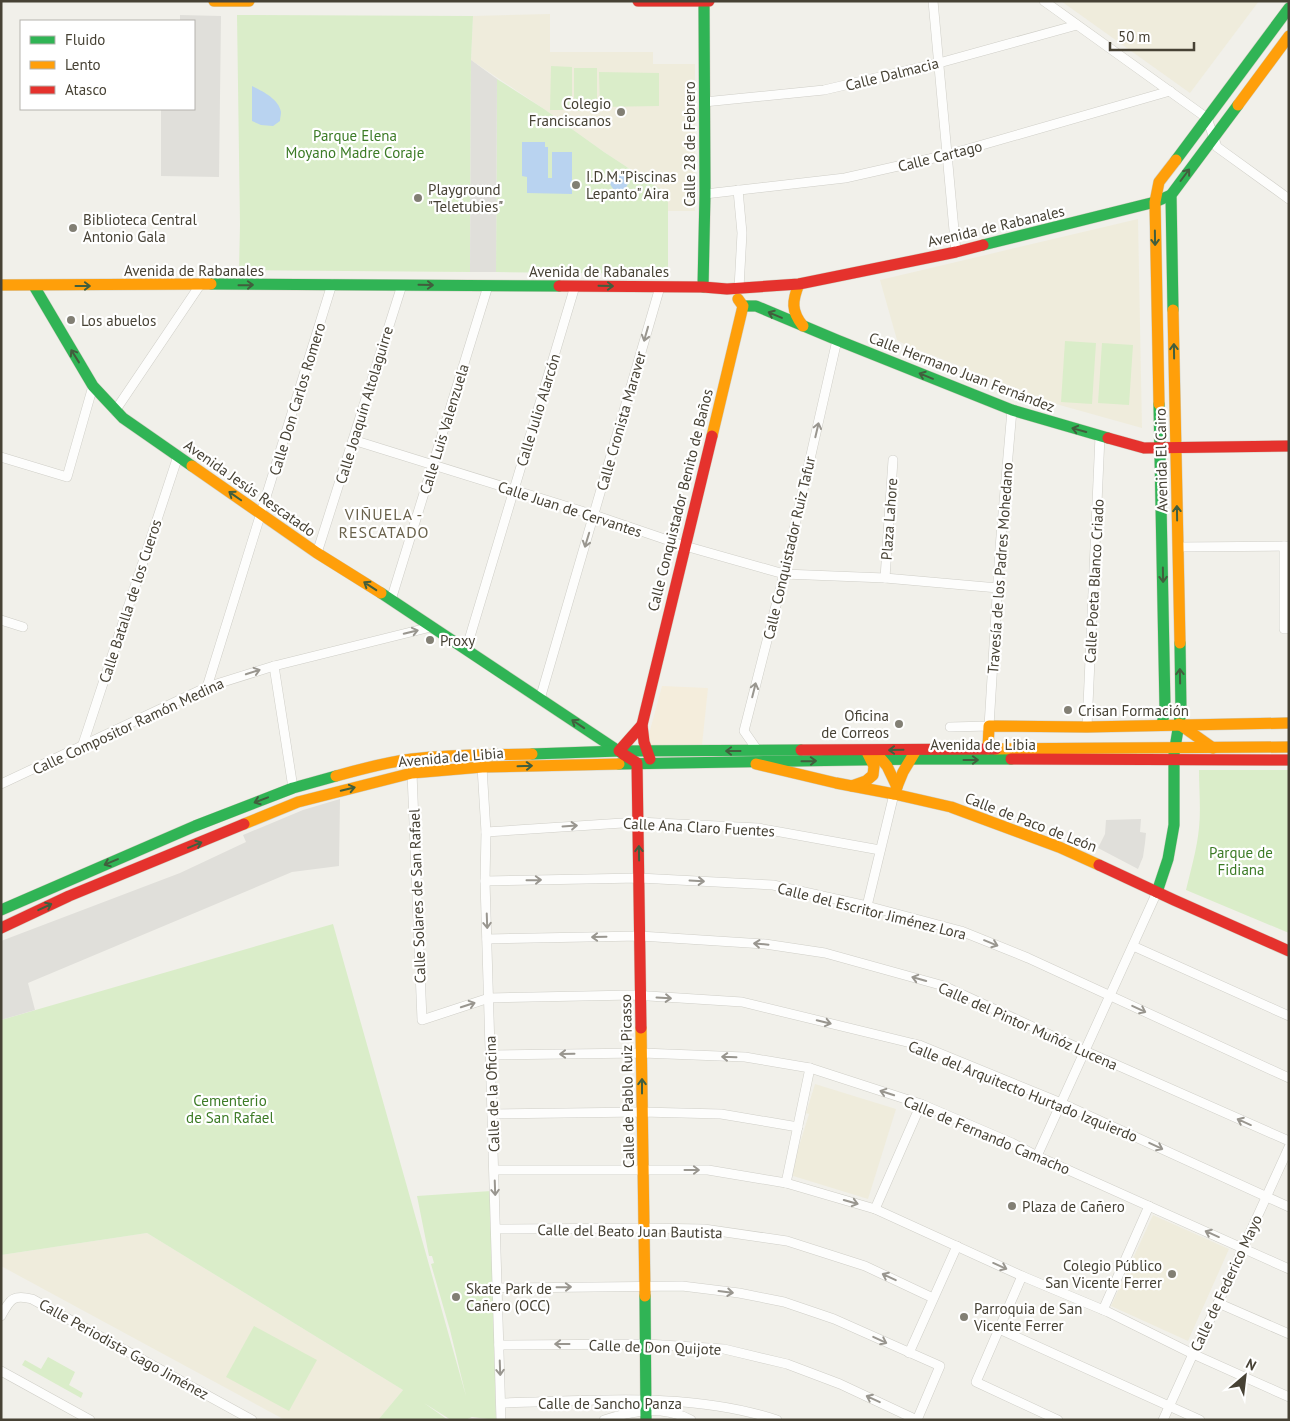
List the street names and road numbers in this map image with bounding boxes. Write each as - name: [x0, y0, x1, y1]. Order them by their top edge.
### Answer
- street label: Calle Dalmacia: [843, 53, 941, 95]
- street label: Calle 28 de Febrero: [680, 81, 699, 207]
- street label: Calle Cartago: [896, 136, 984, 176]
- street label: Avenida de Rabanales: [926, 201, 1066, 251]
- street label: Avenida de Rabanales: [124, 261, 264, 280]
- street label: Avenida de Rabanales: [529, 262, 669, 281]
- street label: Calle Don Carlos Romero: [265, 320, 329, 478]
- street label: Calle Joaquín Altolaguirre: [331, 324, 397, 486]
- street label: Calle Hermano Juan Fernández: [866, 328, 1058, 416]
- street label: Calle Cronista Maraver: [592, 349, 650, 493]
- street label: Calle Julio Alarcón: [512, 351, 564, 469]
- street label: Calle Luis Valenzuela: [415, 362, 473, 496]
- street label: Calle Conquistador Benito de Baños: [643, 387, 717, 613]
- street label: Avenida El Cairo: [1151, 408, 1171, 512]
- street label: Avenida Jesús Rescatado: [181, 435, 319, 541]
- street label: Calle Conquistador Ruiz Tafur: [759, 455, 819, 641]
- street label: Travesía de los Padres Mohedano: [983, 462, 1017, 674]
- street label: Calle Juan de Cervantes: [496, 477, 644, 541]
- street label: Plaza Lahore: [877, 477, 901, 561]
- street label: Calle Poeta Blanco Criado: [1080, 498, 1108, 664]
- street label: Calle Batalla de los Cueros: [95, 517, 165, 685]
- street label: Calle Compositor Ramón Medina: [29, 673, 227, 779]
- street label: Avenida de Libia: [930, 735, 1036, 754]
- street label: Avenida de Libia: [398, 743, 504, 771]
- street label: Calle de Paco de León: [962, 788, 1100, 856]
- street label: Calle Solares de San Rafael: [404, 808, 430, 984]
- street label: Calle Ana Claro Fuentes: [623, 814, 775, 840]
- street label: Calle del Escritor Jiménez Lora: [776, 878, 968, 944]
- street label: Calle del Pintor Muñóz Lucena: [935, 978, 1121, 1074]
- street label: Calle de Pablo Ruiz Picasso: [616, 994, 638, 1168]
- street label: Calle de la Oficina: [480, 1035, 504, 1153]
- street label: Calle del Arquitecto Hurtado Izquierdo: [905, 1036, 1141, 1146]
- street label: Calle de Fernando Camacho: [901, 1091, 1073, 1179]
- street label: Calle de Federico Mayo: [1186, 1212, 1266, 1354]
- street label: Calle del Beato Juan Bautista: [537, 1220, 723, 1242]
- street label: Calle Periodista Gago Jiménez: [36, 1294, 212, 1404]
- street label: Calle de Don Quijote: [588, 1335, 722, 1359]
- street label: Calle de Sancho Panza: [538, 1394, 682, 1413]

